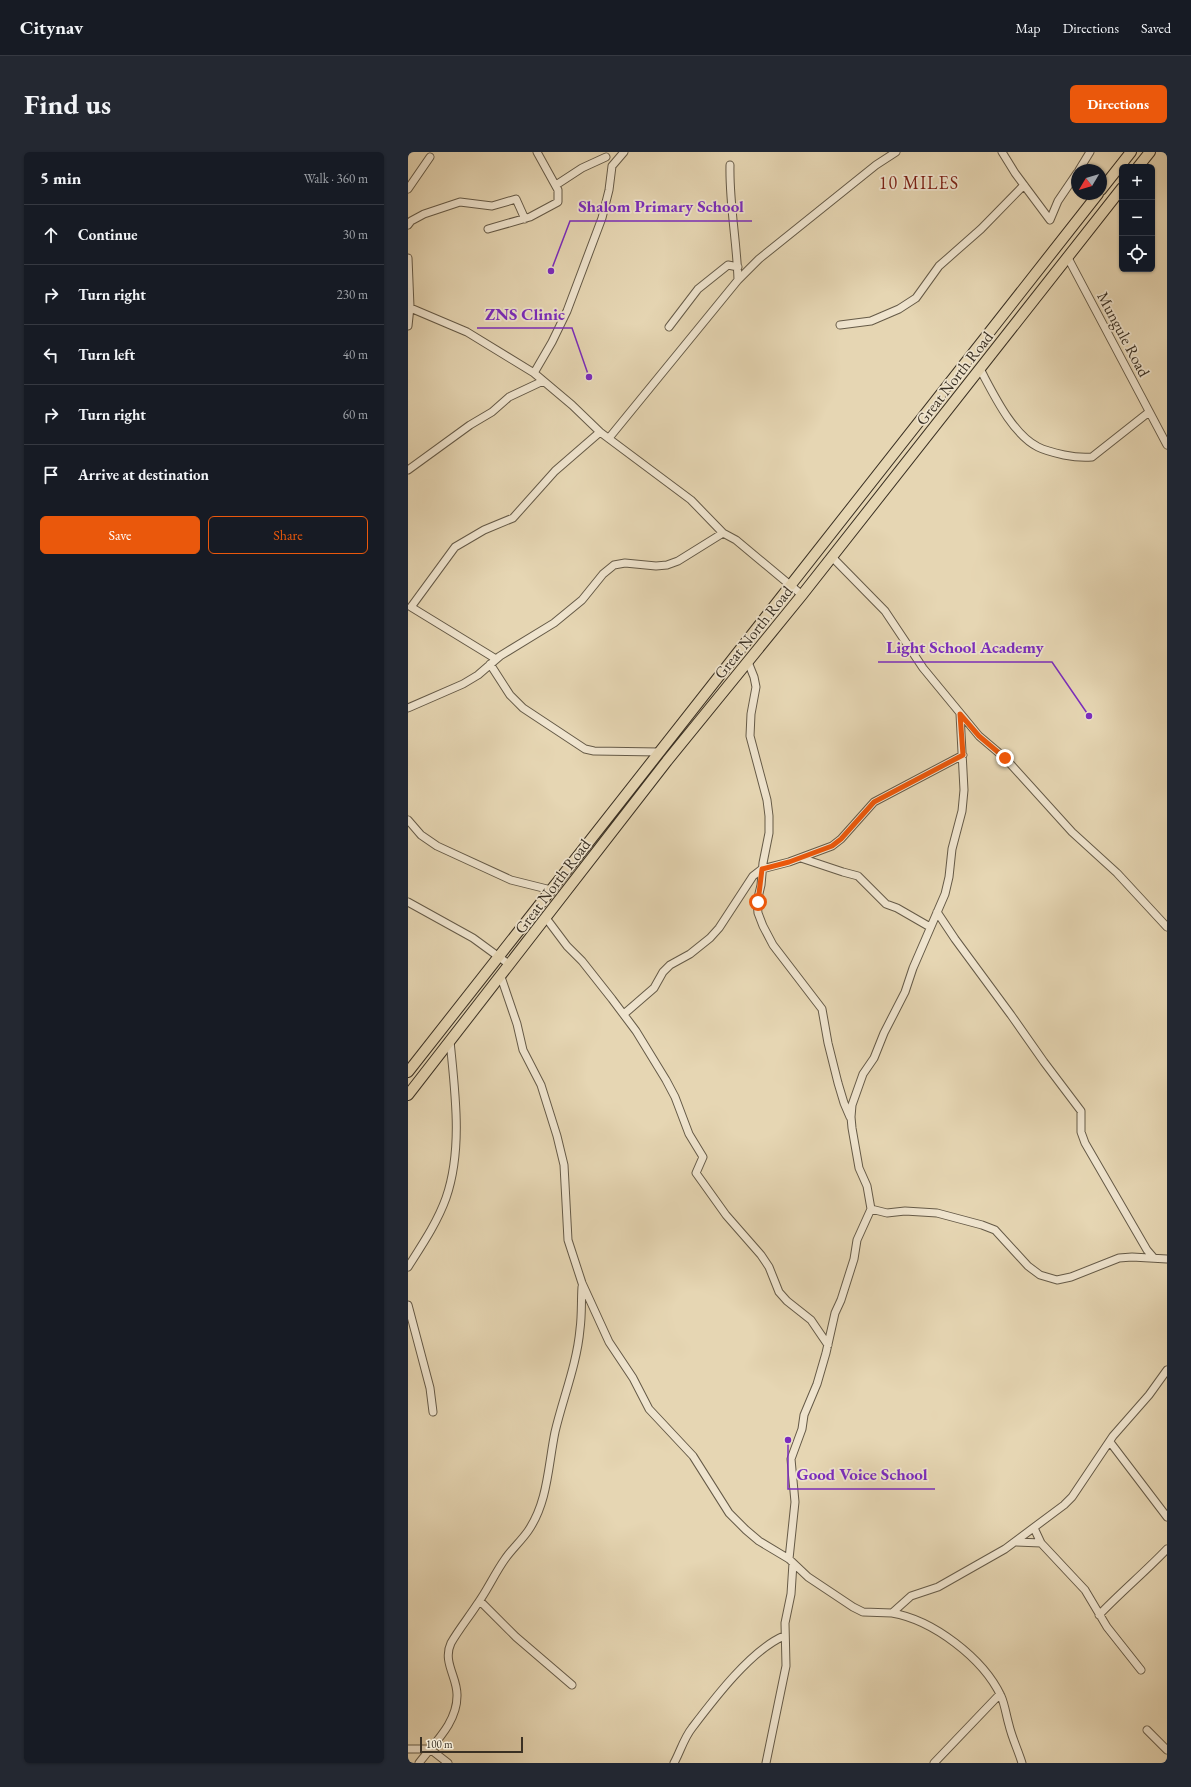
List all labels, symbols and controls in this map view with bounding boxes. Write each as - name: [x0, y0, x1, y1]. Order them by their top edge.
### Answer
- text: Citynav: [20, 15, 83, 40]
- text: Map: [1015, 19, 1041, 37]
- text: Directions: [1063, 19, 1119, 37]
- text: Saved: [1141, 19, 1171, 37]
- button: Directions: [1070, 85, 1167, 123]
- text: Find us: [24, 86, 111, 122]
- north arrow: [1071, 164, 1107, 200]
- map controls: [1119, 164, 1155, 272]
- button: +: [1119, 164, 1155, 200]
- text: 5 min: [40, 167, 81, 189]
- text: Walk · 360 m: [304, 170, 368, 187]
- district label: 10 MILES: [879, 171, 959, 194]
- callout: Shalom Primary School: [570, 192, 752, 221]
- text: Shalom Primary School: [578, 195, 744, 217]
- button: −: [1119, 200, 1155, 236]
- icon: ahead: [40, 224, 62, 246]
- text: Continue: [78, 225, 138, 244]
- text: 30 m: [343, 226, 368, 243]
- button: locate: [1119, 236, 1155, 272]
- icon: right: [40, 284, 62, 306]
- text: Turn right: [78, 285, 146, 304]
- text: 230 m: [337, 286, 368, 303]
- street label: Mungule Road: [1092, 288, 1155, 381]
- callout: ZNS Clinic: [477, 299, 572, 328]
- text: ZNS Clinic: [485, 303, 565, 325]
- street label: Great North Road: [911, 326, 998, 430]
- icon: left: [40, 344, 62, 366]
- text: Turn left: [78, 345, 135, 364]
- text: 40 m: [343, 346, 368, 363]
- icon: right: [40, 404, 62, 426]
- text: Turn right: [78, 405, 146, 424]
- text: 60 m: [343, 406, 368, 423]
- icon: arrive: [40, 464, 62, 486]
- text: Arrive at destination: [78, 465, 209, 484]
- button: Save: [40, 516, 200, 554]
- button: Share: [208, 516, 368, 554]
- street label: Great North Road: [709, 581, 798, 683]
- callout: Light School Academy: [878, 633, 1052, 662]
- text: Light School Academy: [886, 636, 1045, 658]
- route end: [996, 749, 1014, 767]
- street label: Great North Road: [510, 834, 596, 938]
- route start: [749, 893, 767, 911]
- callout: Good Voice School: [788, 1460, 935, 1489]
- text: Good Voice School: [796, 1463, 928, 1485]
- scale bar: [420, 1735, 523, 1754]
- text: 100 m: [426, 1737, 453, 1751]

